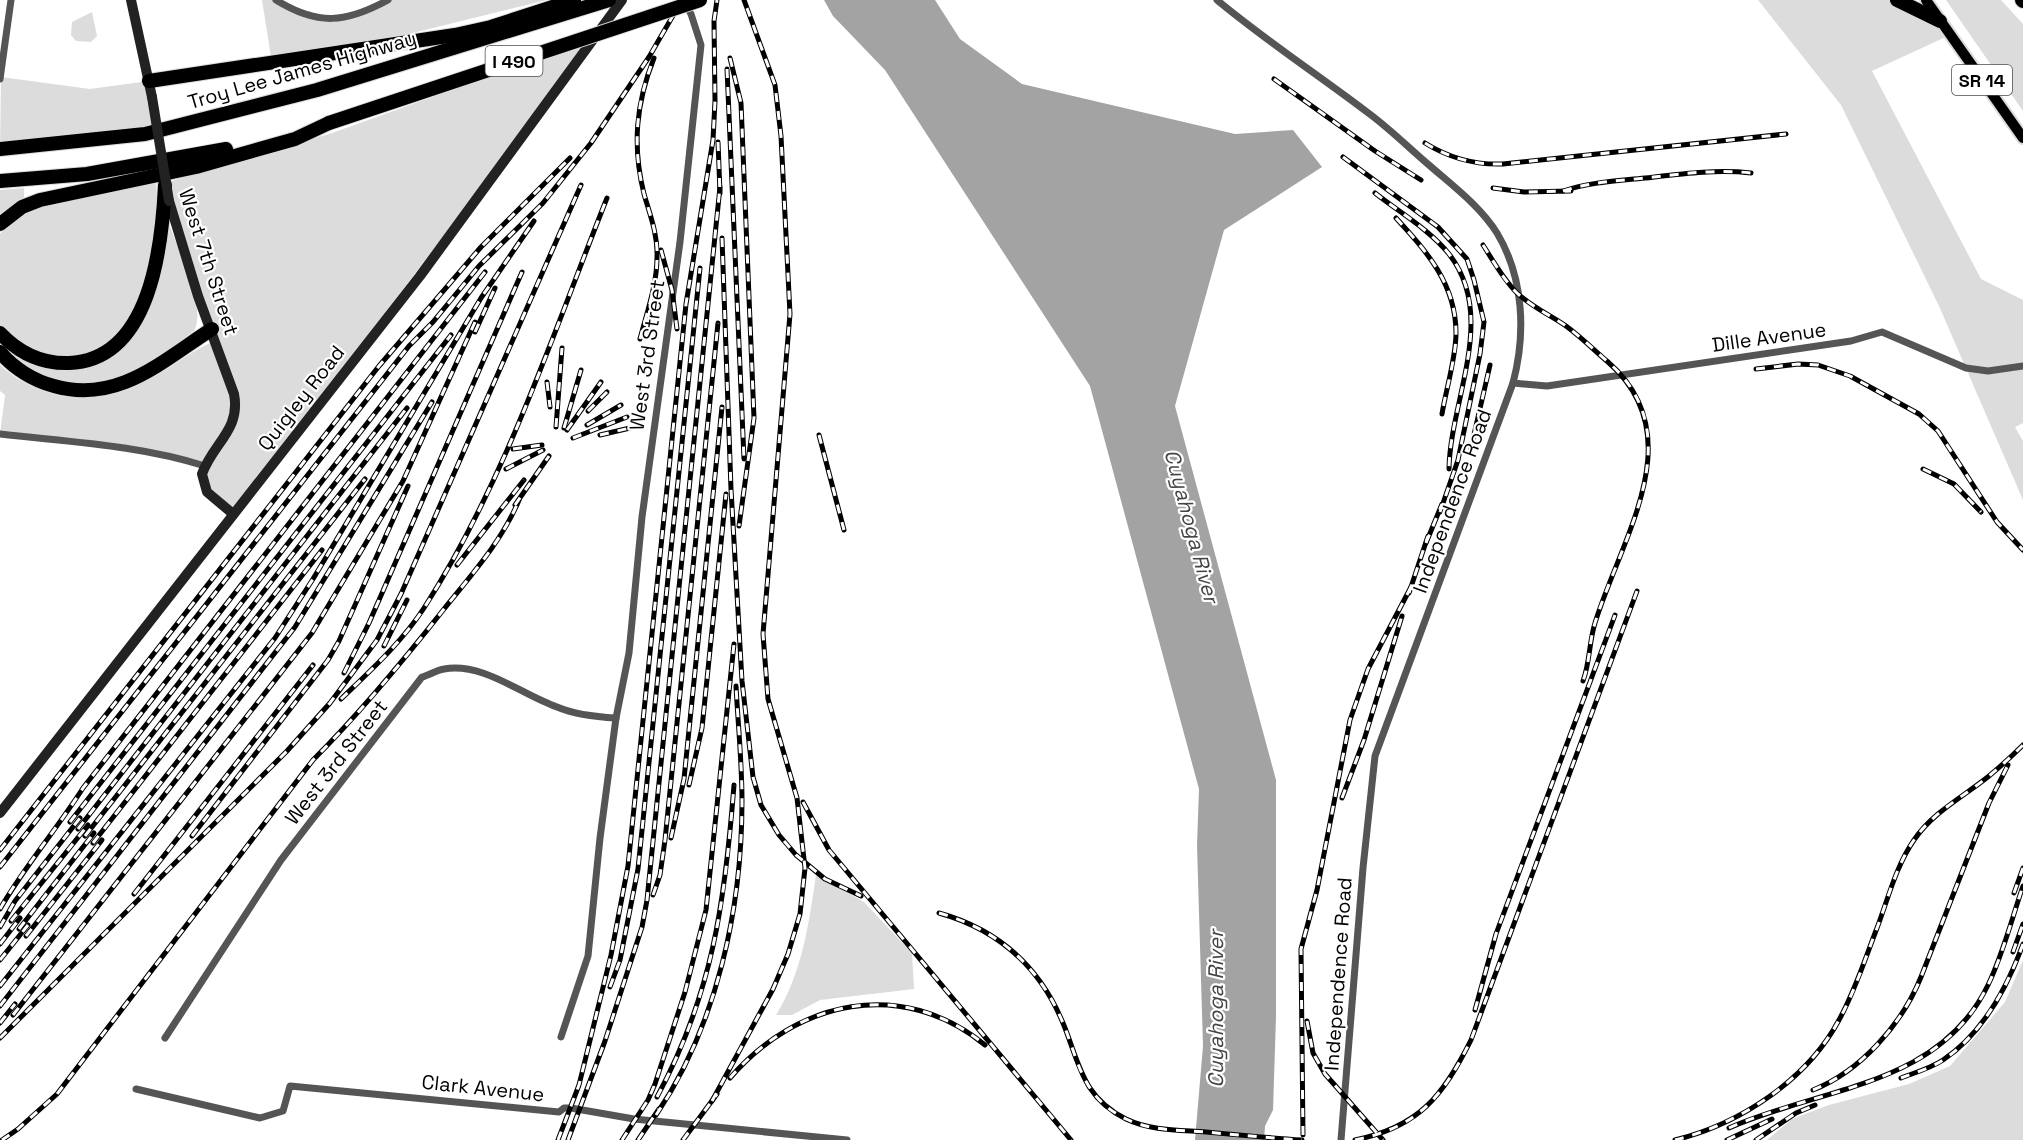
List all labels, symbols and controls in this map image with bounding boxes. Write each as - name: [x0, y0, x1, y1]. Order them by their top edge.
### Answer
- street label: Troy Lee James Highway: [185, 25, 419, 115]
- road number: I 490: [486, 46, 542, 76]
- road number: SR 14: [1952, 65, 2012, 95]
- street label: West 7th Street: [173, 185, 245, 339]
- street label: West 3rd Street: [624, 278, 670, 432]
- street label: Dille Avenue: [1710, 316, 1828, 358]
- street label: Quigley Road: [252, 340, 350, 456]
- street label: Independence Road: [1407, 405, 1497, 597]
- water label: Cuyahoga River: [1159, 446, 1226, 608]
- street label: West 3rd Street: [279, 694, 393, 830]
- street label: Independence Road: [1318, 876, 1358, 1072]
- water label: Cuyahoga River: [1202, 928, 1229, 1088]
- street label: Clark Avenue: [420, 1069, 546, 1107]

